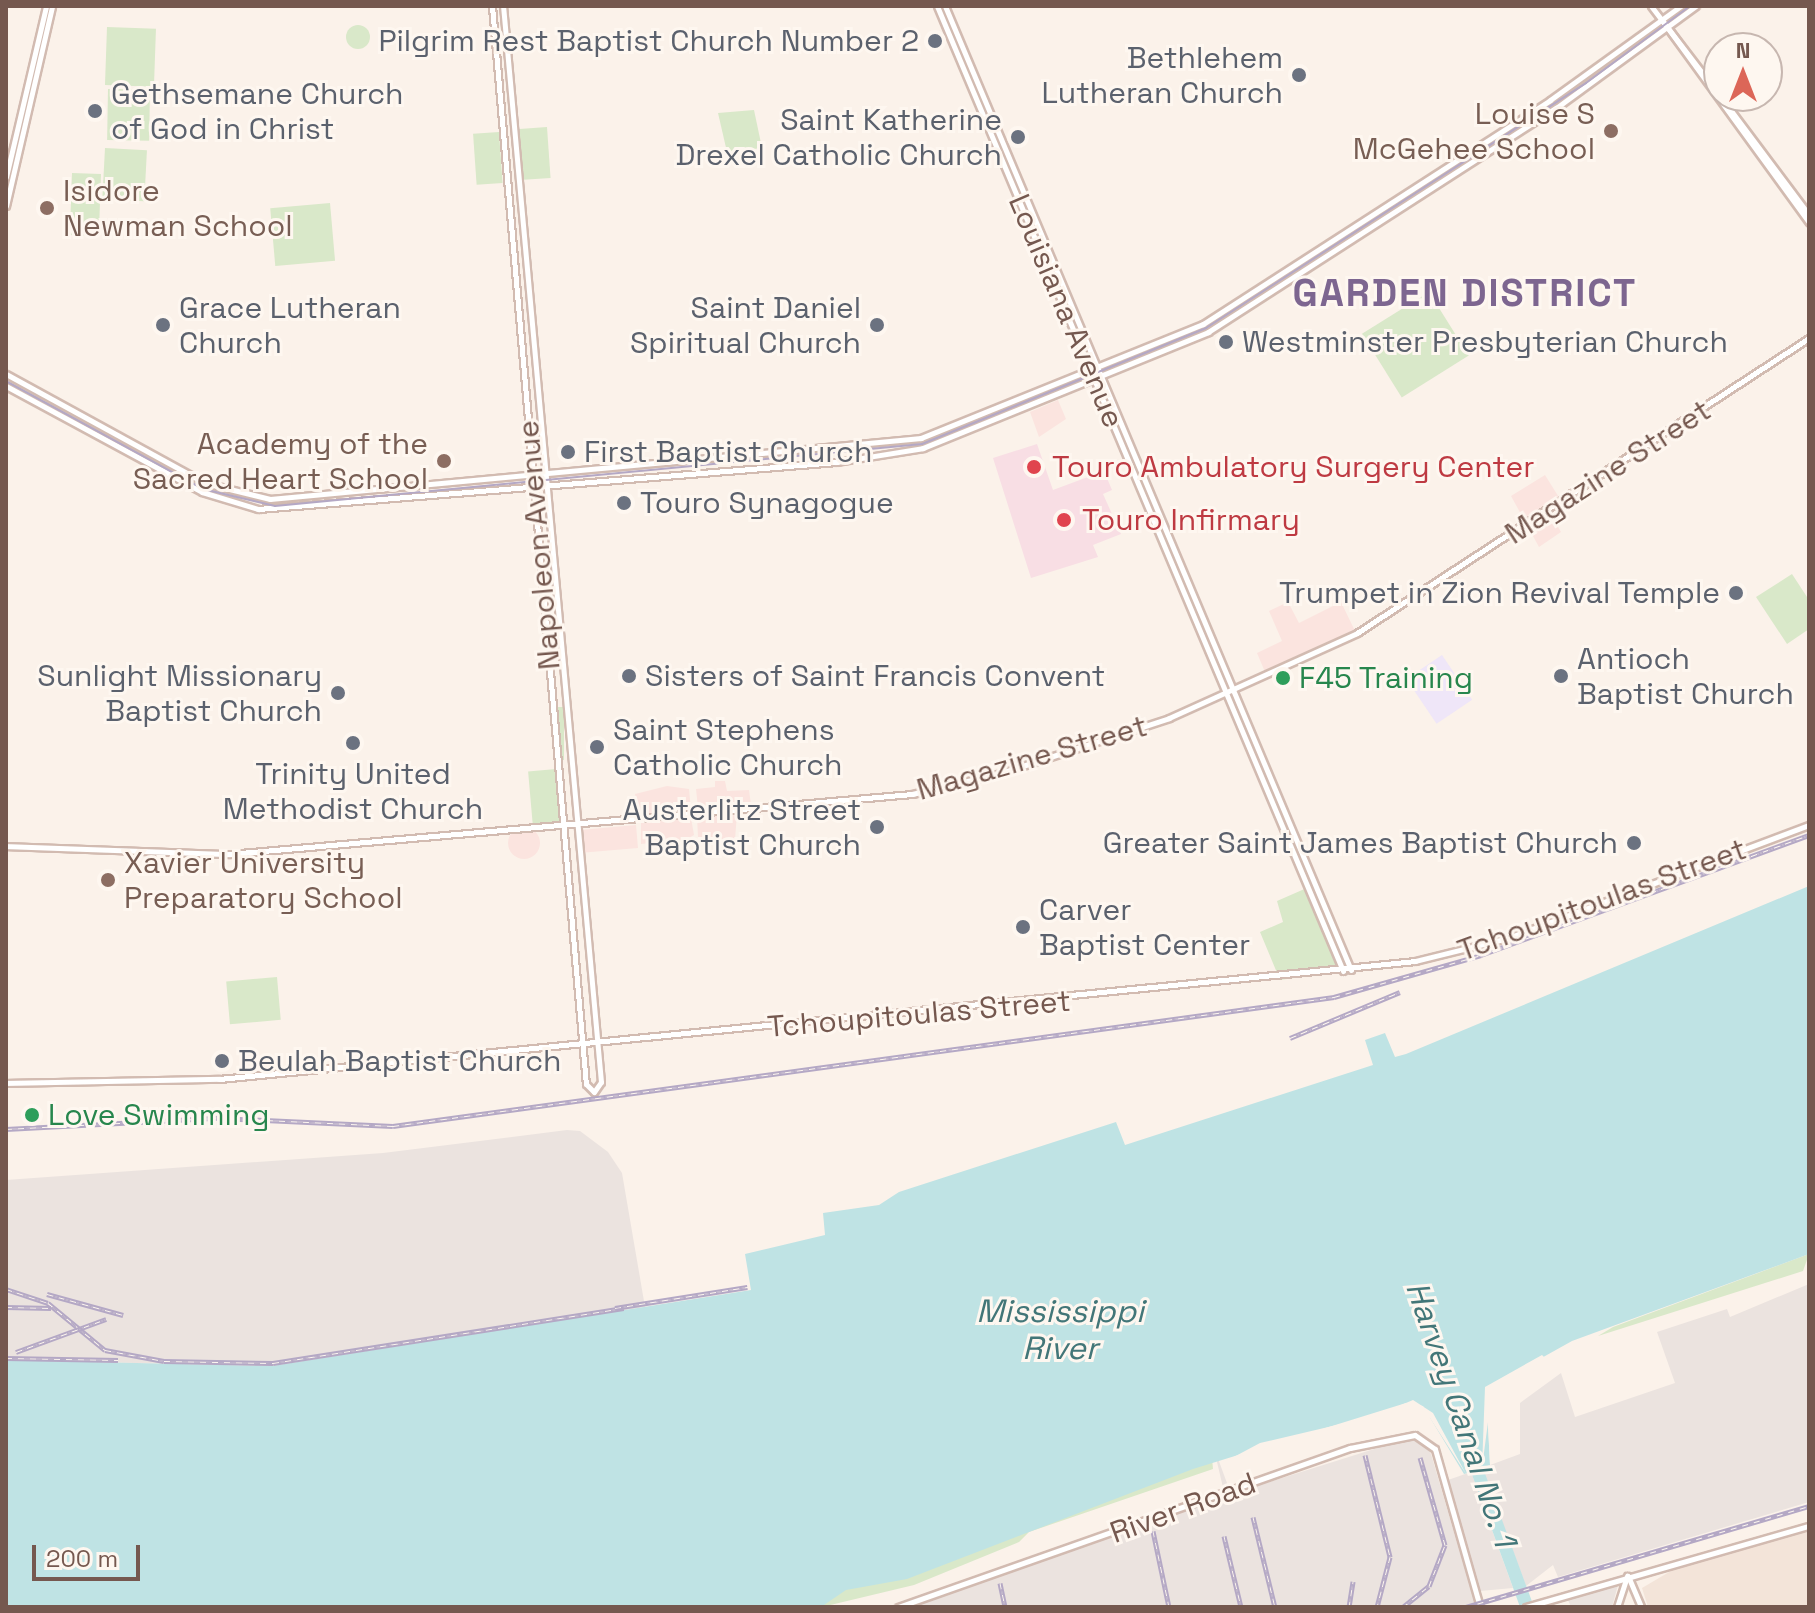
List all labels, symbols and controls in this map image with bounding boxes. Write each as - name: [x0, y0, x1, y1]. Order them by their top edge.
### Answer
- place label: Pilgrim Rest Baptist Church Number 2: [378, 23, 919, 59]
- marker: Pilgrim Rest Baptist Church Number 2: [926, 32, 944, 50]
- north arrow: [1703, 32, 1783, 112]
- text: N: [1736, 36, 1750, 64]
- place label: Bethlehem Lutheran Church: [1041, 40, 1283, 110]
- marker: Bethlehem Lutheran Church: [1290, 66, 1308, 84]
- place label: Gethsemane Church of God in Christ: [111, 76, 404, 146]
- place label: Louise S McGehee School: [1353, 96, 1595, 166]
- marker: Gethsemane Church of God in Christ: [86, 102, 104, 120]
- place label: Saint Katherine Drexel Catholic Church: [675, 102, 1002, 172]
- marker: Louise S McGehee School: [1602, 122, 1620, 140]
- marker: Saint Katherine Drexel Catholic Church: [1009, 128, 1027, 146]
- place label: Isidore Newman School: [63, 173, 293, 244]
- street label: Louisiana Avenue: [1001, 189, 1131, 433]
- marker: Isidore Newman School: [38, 199, 56, 217]
- district label: GARDEN DISTRICT: [1293, 271, 1637, 317]
- place label: Grace Lutheran Church: [179, 290, 401, 360]
- place label: Saint Daniel Spiritual Church: [630, 290, 861, 360]
- marker: Grace Lutheran Church: [154, 316, 172, 334]
- marker: Saint Daniel Spiritual Church: [868, 316, 886, 334]
- place label: Westminster Presbyterian Church: [1242, 324, 1728, 360]
- marker: Westminster Presbyterian Church: [1217, 333, 1235, 351]
- street label: Magazine Street: [1498, 392, 1718, 552]
- street label: Napoleon Avenue: [510, 419, 568, 671]
- place label: Academy of the Sacred Heart School: [133, 426, 428, 496]
- place label: First Baptist Church: [584, 434, 872, 470]
- marker: First Baptist Church: [559, 443, 577, 461]
- place label: Touro Ambulatory Surgery Center: [1052, 449, 1535, 485]
- marker: Academy of the Sacred Heart School: [435, 452, 453, 470]
- marker: Touro Ambulatory Surgery Center: [1023, 456, 1045, 478]
- place label: Touro Synagogue: [640, 485, 894, 521]
- marker: Touro Synagogue: [615, 494, 633, 512]
- place label: Touro Infirmary: [1082, 502, 1300, 538]
- marker: Touro Infirmary: [1053, 509, 1075, 531]
- place label: Trumpet in Zion Revival Temple: [1278, 575, 1720, 611]
- marker: Trumpet in Zion Revival Temple: [1727, 584, 1745, 602]
- place label: Antioch Baptist Church: [1577, 641, 1794, 712]
- place label: Sunlight Missionary Baptist Church: [37, 658, 322, 728]
- place label: Sisters of Saint Francis Convent: [645, 658, 1105, 694]
- place label: F45 Training: [1299, 660, 1474, 696]
- marker: Sisters of Saint Francis Convent: [620, 667, 638, 685]
- marker: Antioch Baptist Church: [1552, 667, 1570, 685]
- marker: F45 Training: [1274, 669, 1292, 687]
- marker: Sunlight Missionary Baptist Church: [329, 684, 347, 702]
- street label: Magazine Street: [913, 708, 1151, 808]
- place label: Saint Stephens Catholic Church: [613, 712, 843, 782]
- marker: Trinity United Methodist Church: [344, 734, 362, 752]
- marker: Saint Stephens Catholic Church: [588, 738, 606, 756]
- place label: Trinity United Methodist Church: [223, 756, 483, 826]
- place label: Austerlitz Street Baptist Church: [622, 792, 861, 862]
- marker: Austerlitz Street Baptist Church: [868, 818, 886, 836]
- place label: Greater Saint James Baptist Church: [1103, 825, 1618, 861]
- street label: Tchoupitoulas Street: [1453, 831, 1751, 969]
- marker: Greater Saint James Baptist Church: [1625, 834, 1643, 852]
- place label: Xavier University Preparatory School: [124, 845, 403, 916]
- marker: Xavier University Preparatory School: [99, 871, 117, 889]
- place label: Carver Baptist Center: [1039, 892, 1250, 962]
- marker: Carver Baptist Center: [1014, 918, 1032, 936]
- street label: Tchoupitoulas Street: [766, 983, 1072, 1045]
- place label: Beulah Baptist Church: [238, 1043, 561, 1079]
- marker: Beulah Baptist Church: [213, 1052, 231, 1070]
- place label: Love Swimming: [48, 1097, 270, 1133]
- marker: Love Swimming: [23, 1106, 41, 1124]
- water label: Harvey Canal No. 1: [1398, 1276, 1524, 1552]
- water label: Mississippi River: [976, 1293, 1144, 1368]
- street label: River Road: [1105, 1465, 1261, 1551]
- scale bar: [36, 1529, 144, 1579]
- text: 200 m: [46, 1543, 118, 1574]

